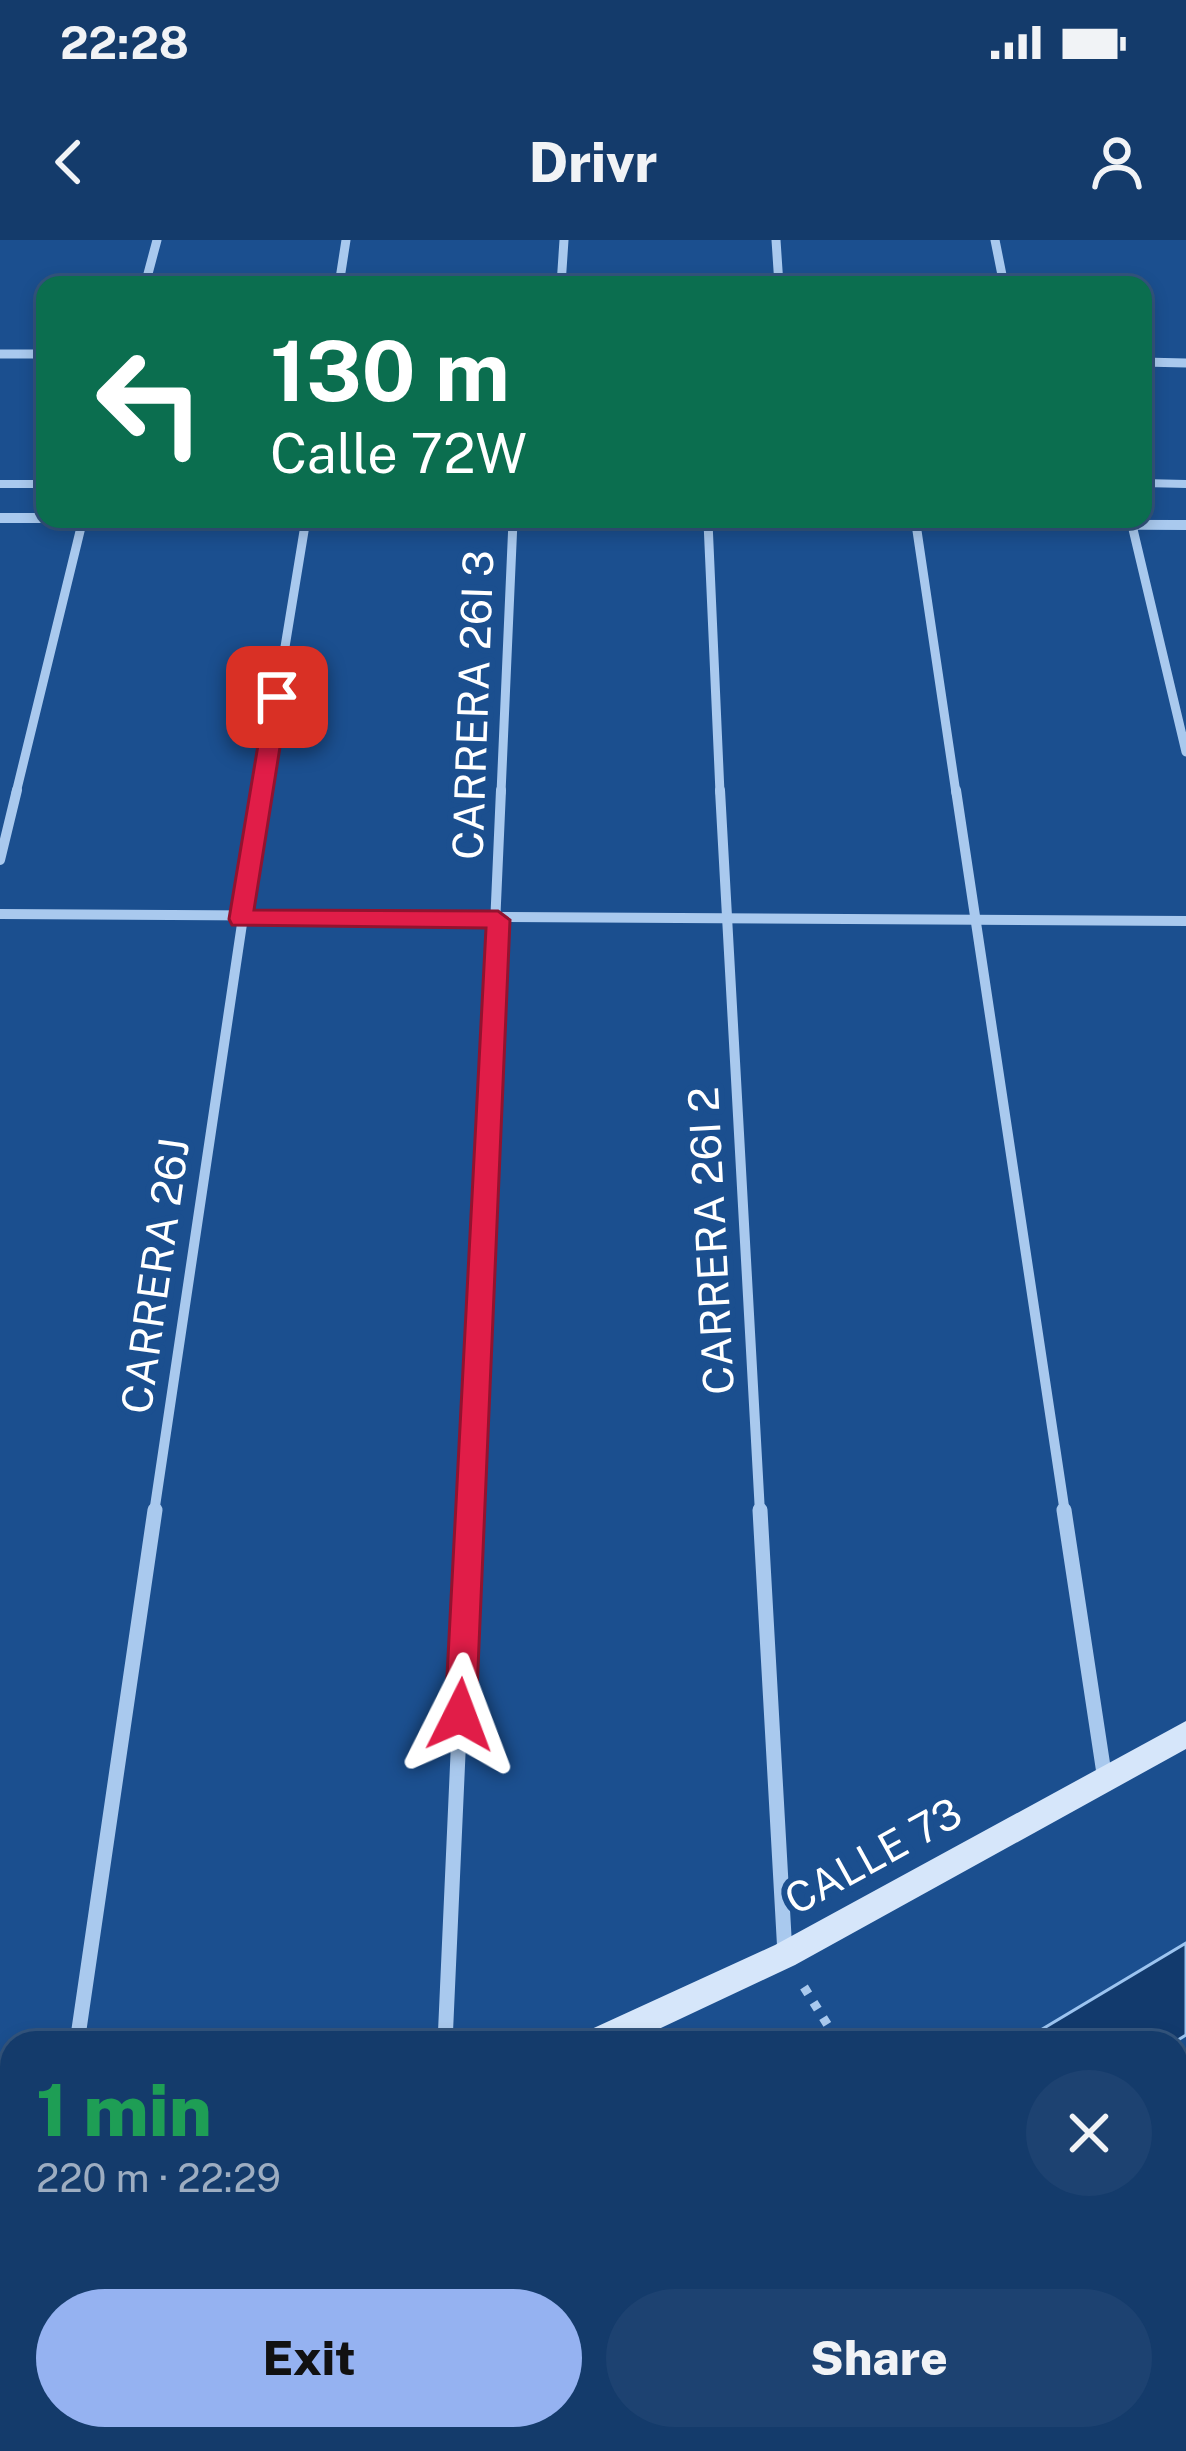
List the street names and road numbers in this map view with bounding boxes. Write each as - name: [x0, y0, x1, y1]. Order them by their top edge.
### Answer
- street label: CARRERA 26I 3: [443, 549, 502, 861]
- street label: CARRERA 26I 2: [678, 1086, 743, 1396]
- street label: CARRERA 26J: [111, 1135, 198, 1417]
- street label: CALLE 73: [776, 1787, 969, 1924]

